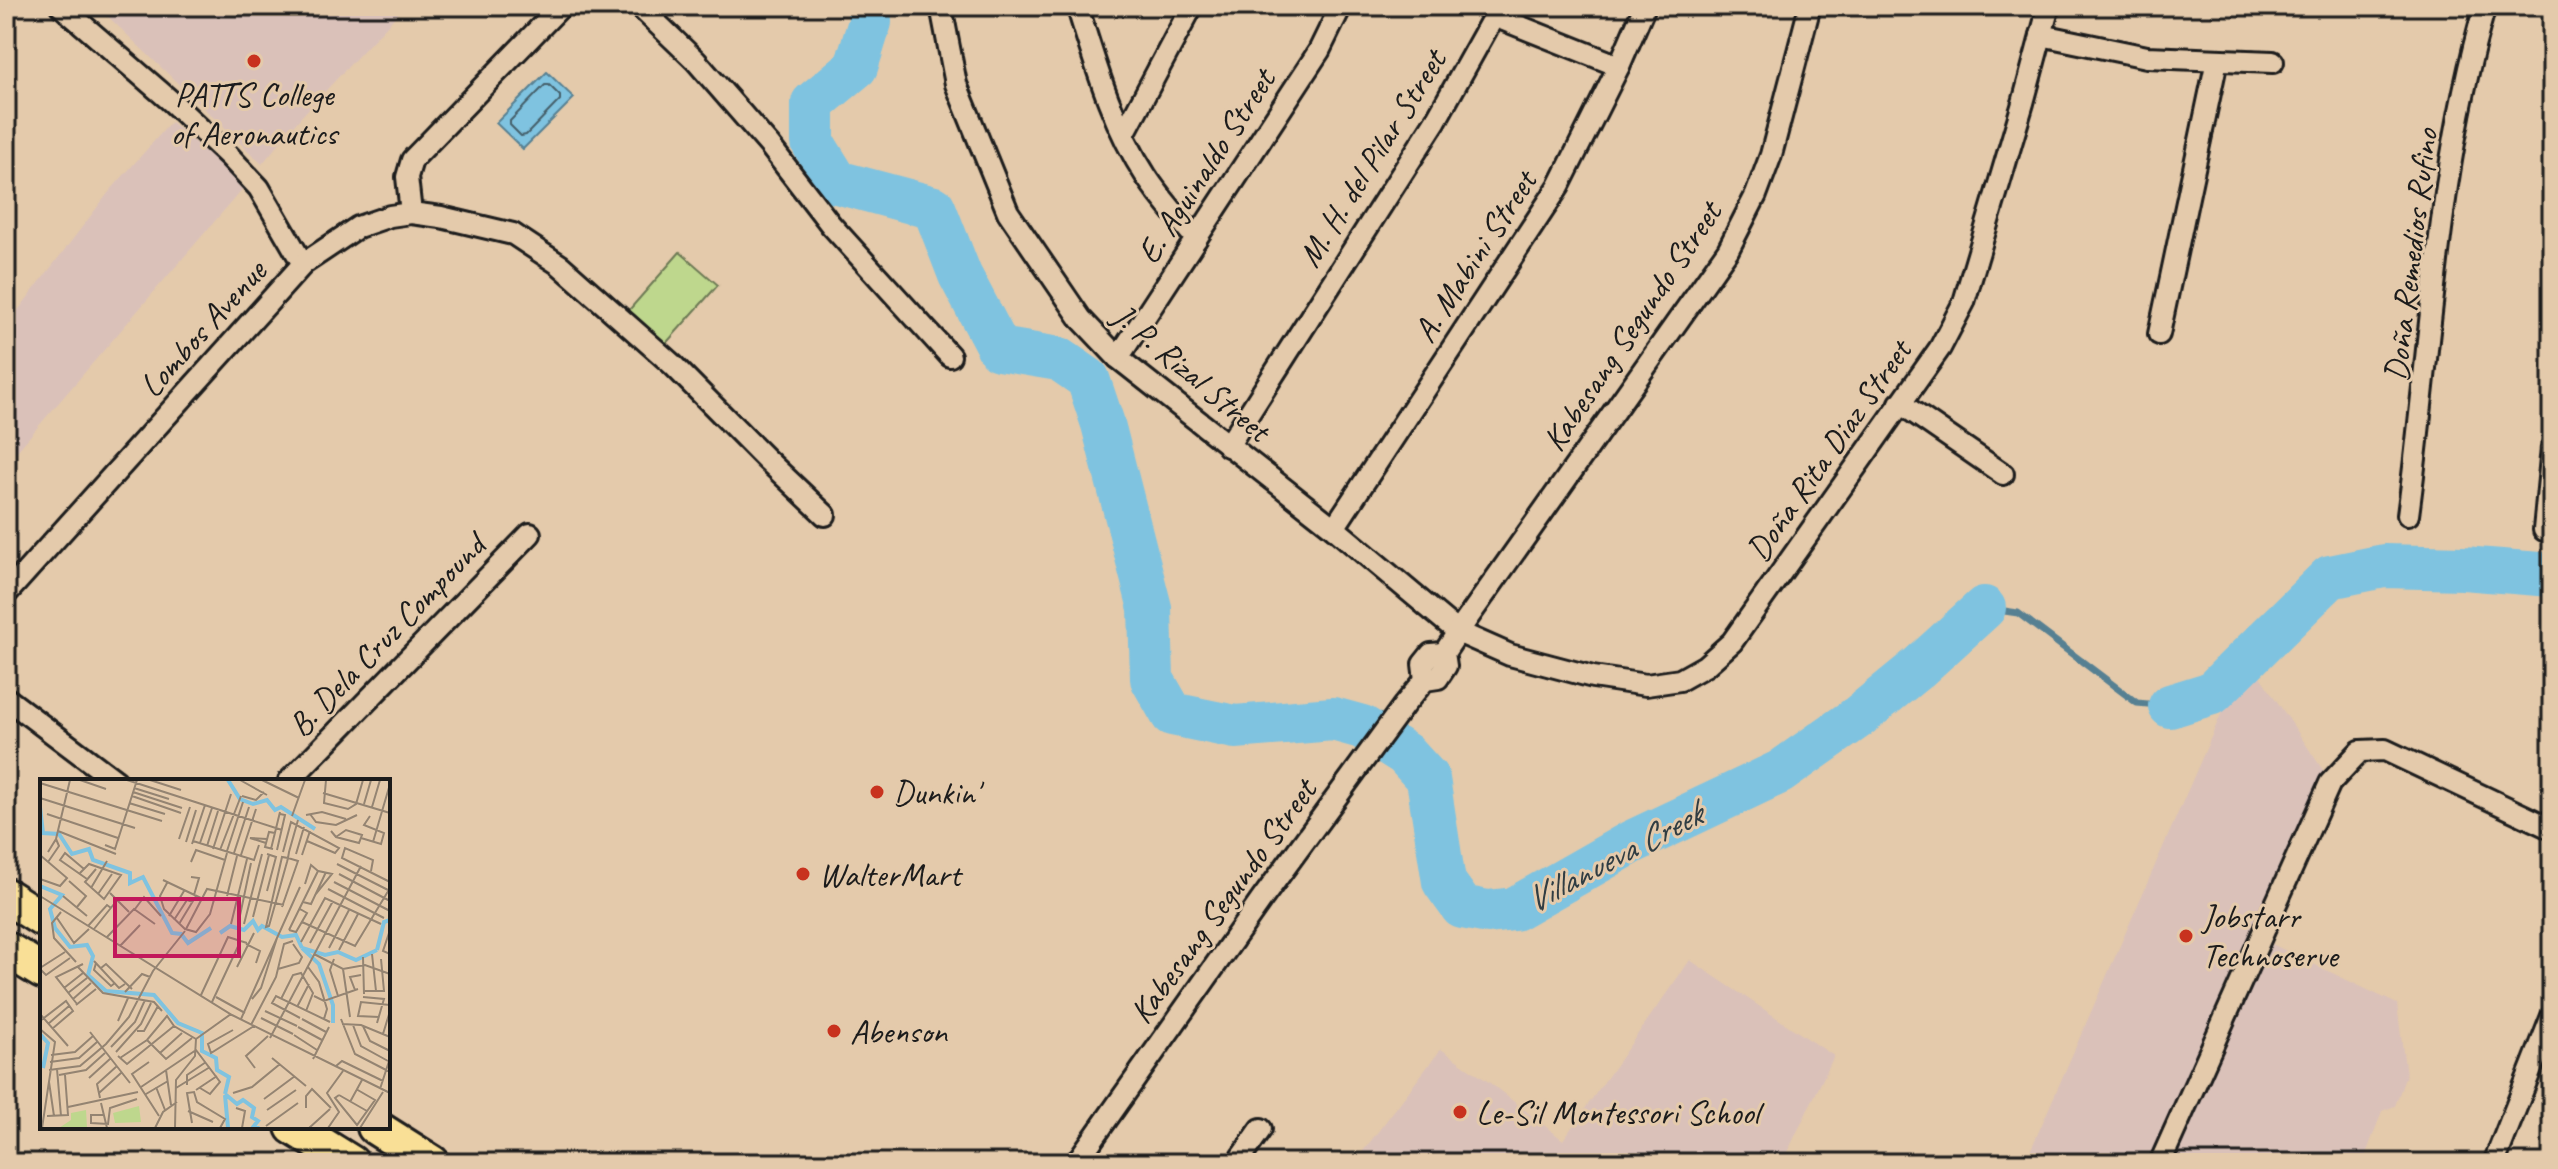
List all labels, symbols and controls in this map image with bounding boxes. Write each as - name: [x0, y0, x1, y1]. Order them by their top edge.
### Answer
- street label: M. H. del Pilar Street: [1288, 39, 1457, 275]
- marker: PATTS College of Aeronautics: [245, 52, 263, 70]
- street label: E. Aguinaldo Street: [1127, 58, 1286, 271]
- place label: PATTS College of Aeronautics: [171, 73, 341, 155]
- street label: Doña Remedios Rufino: [2374, 124, 2448, 384]
- street label: A. Mabini Street: [1403, 159, 1548, 350]
- street label: Kabesang Segundo Street: [1532, 190, 1733, 459]
- street label: Lombos Avenue: [129, 249, 277, 406]
- street label: J. P. Rizal Street: [1103, 293, 1282, 453]
- street label: Doña Rita Diaz Street: [1736, 329, 1923, 569]
- street label: B. Dela Cruz Compound: [279, 522, 497, 746]
- street label: Kabesang Segundo Street: [1119, 768, 1328, 1032]
- place label: Dunkin': [893, 771, 985, 814]
- inset map: [40, 779, 390, 1129]
- marker: Dunkin': [868, 783, 886, 801]
- water label: Villanueva Creek: [1517, 788, 1716, 923]
- place label: WalterMart: [819, 853, 964, 896]
- marker: WalterMart: [794, 865, 812, 883]
- place label: Jobstarr Technoserve: [2200, 895, 2341, 977]
- marker: Jobstarr Technoserve: [2177, 927, 2195, 945]
- place label: Abenson: [850, 1010, 949, 1053]
- marker: Abenson: [825, 1022, 843, 1040]
- place label: Le-Sil Montessori School: [1476, 1091, 1766, 1134]
- marker: Le-Sil Montessori School: [1451, 1103, 1469, 1121]

